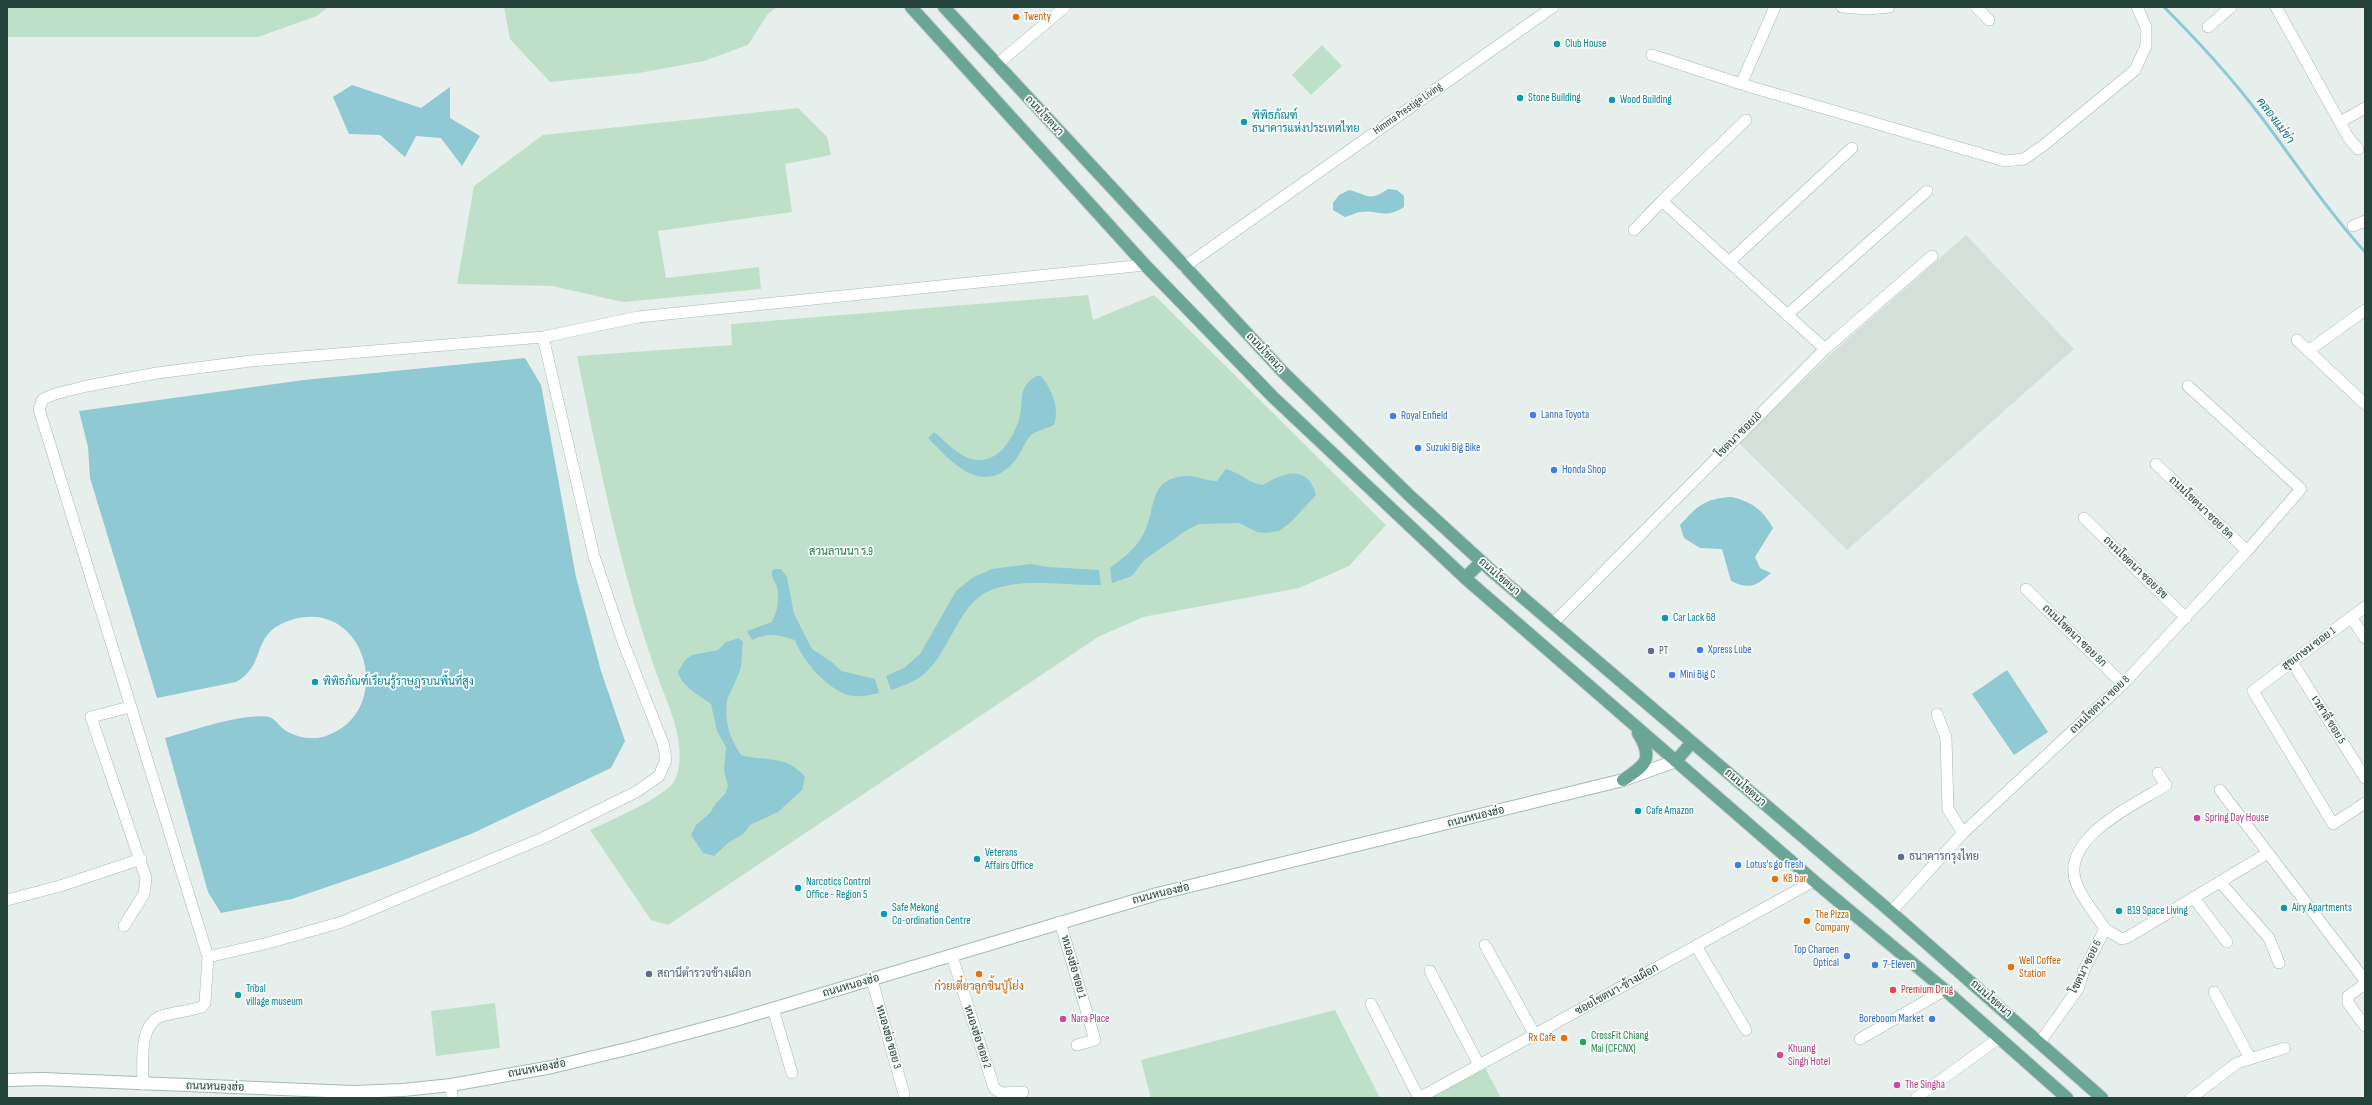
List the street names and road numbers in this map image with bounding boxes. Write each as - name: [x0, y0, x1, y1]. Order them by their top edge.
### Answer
- street label: Himma Prestige Living: [1371, 80, 1445, 138]
- street label: ถนนโชตนา: [1022, 93, 1066, 139]
- street label: ถนนโชตนา: [1243, 330, 1287, 376]
- street label: โชตนา ซอย10: [1713, 409, 1765, 461]
- street label: ถนนโชตนา ซอย 8ค: [2166, 474, 2236, 542]
- street label: ถนนโชตนา ซอย 8ข: [2100, 534, 2170, 602]
- street label: ถนนโชตนา: [1476, 556, 1522, 598]
- street label: ถนนโชตนา ซอย 8ก: [2039, 602, 2109, 670]
- street label: สุขเกษม ซอย 1: [2280, 625, 2338, 673]
- street label: ถนนโชตนา ซอย 8: [2067, 673, 2133, 737]
- street label: เวสาลี ซอย 5: [2308, 693, 2348, 747]
- street label: ถนนโชตนา: [1722, 767, 1768, 809]
- street label: ถนนหนองฮ่อ: [1446, 804, 1506, 830]
- street label: ถนนหนองฮ่อ: [1131, 881, 1191, 907]
- street label: หนองฮ่อ ซอย 1: [1058, 934, 1088, 1000]
- street label: โชตนา ซอย 6: [2067, 938, 2105, 996]
- street label: ซอยโชตนา-ช้างเผือก: [1573, 962, 1661, 1018]
- street label: ถนนหนองฮ่อ: [821, 972, 881, 1000]
- street label: ถนนโชตนา: [1968, 978, 2014, 1020]
- street label: หนองฮ่อ ซอย 3: [873, 1004, 903, 1070]
- street label: หนองฮ่อ ซอย 2: [961, 1004, 993, 1070]
- street label: ถนนหนองฮ่อ: [507, 1057, 567, 1081]
- street label: ถนนหนองฮ่อ: [186, 1079, 244, 1095]

